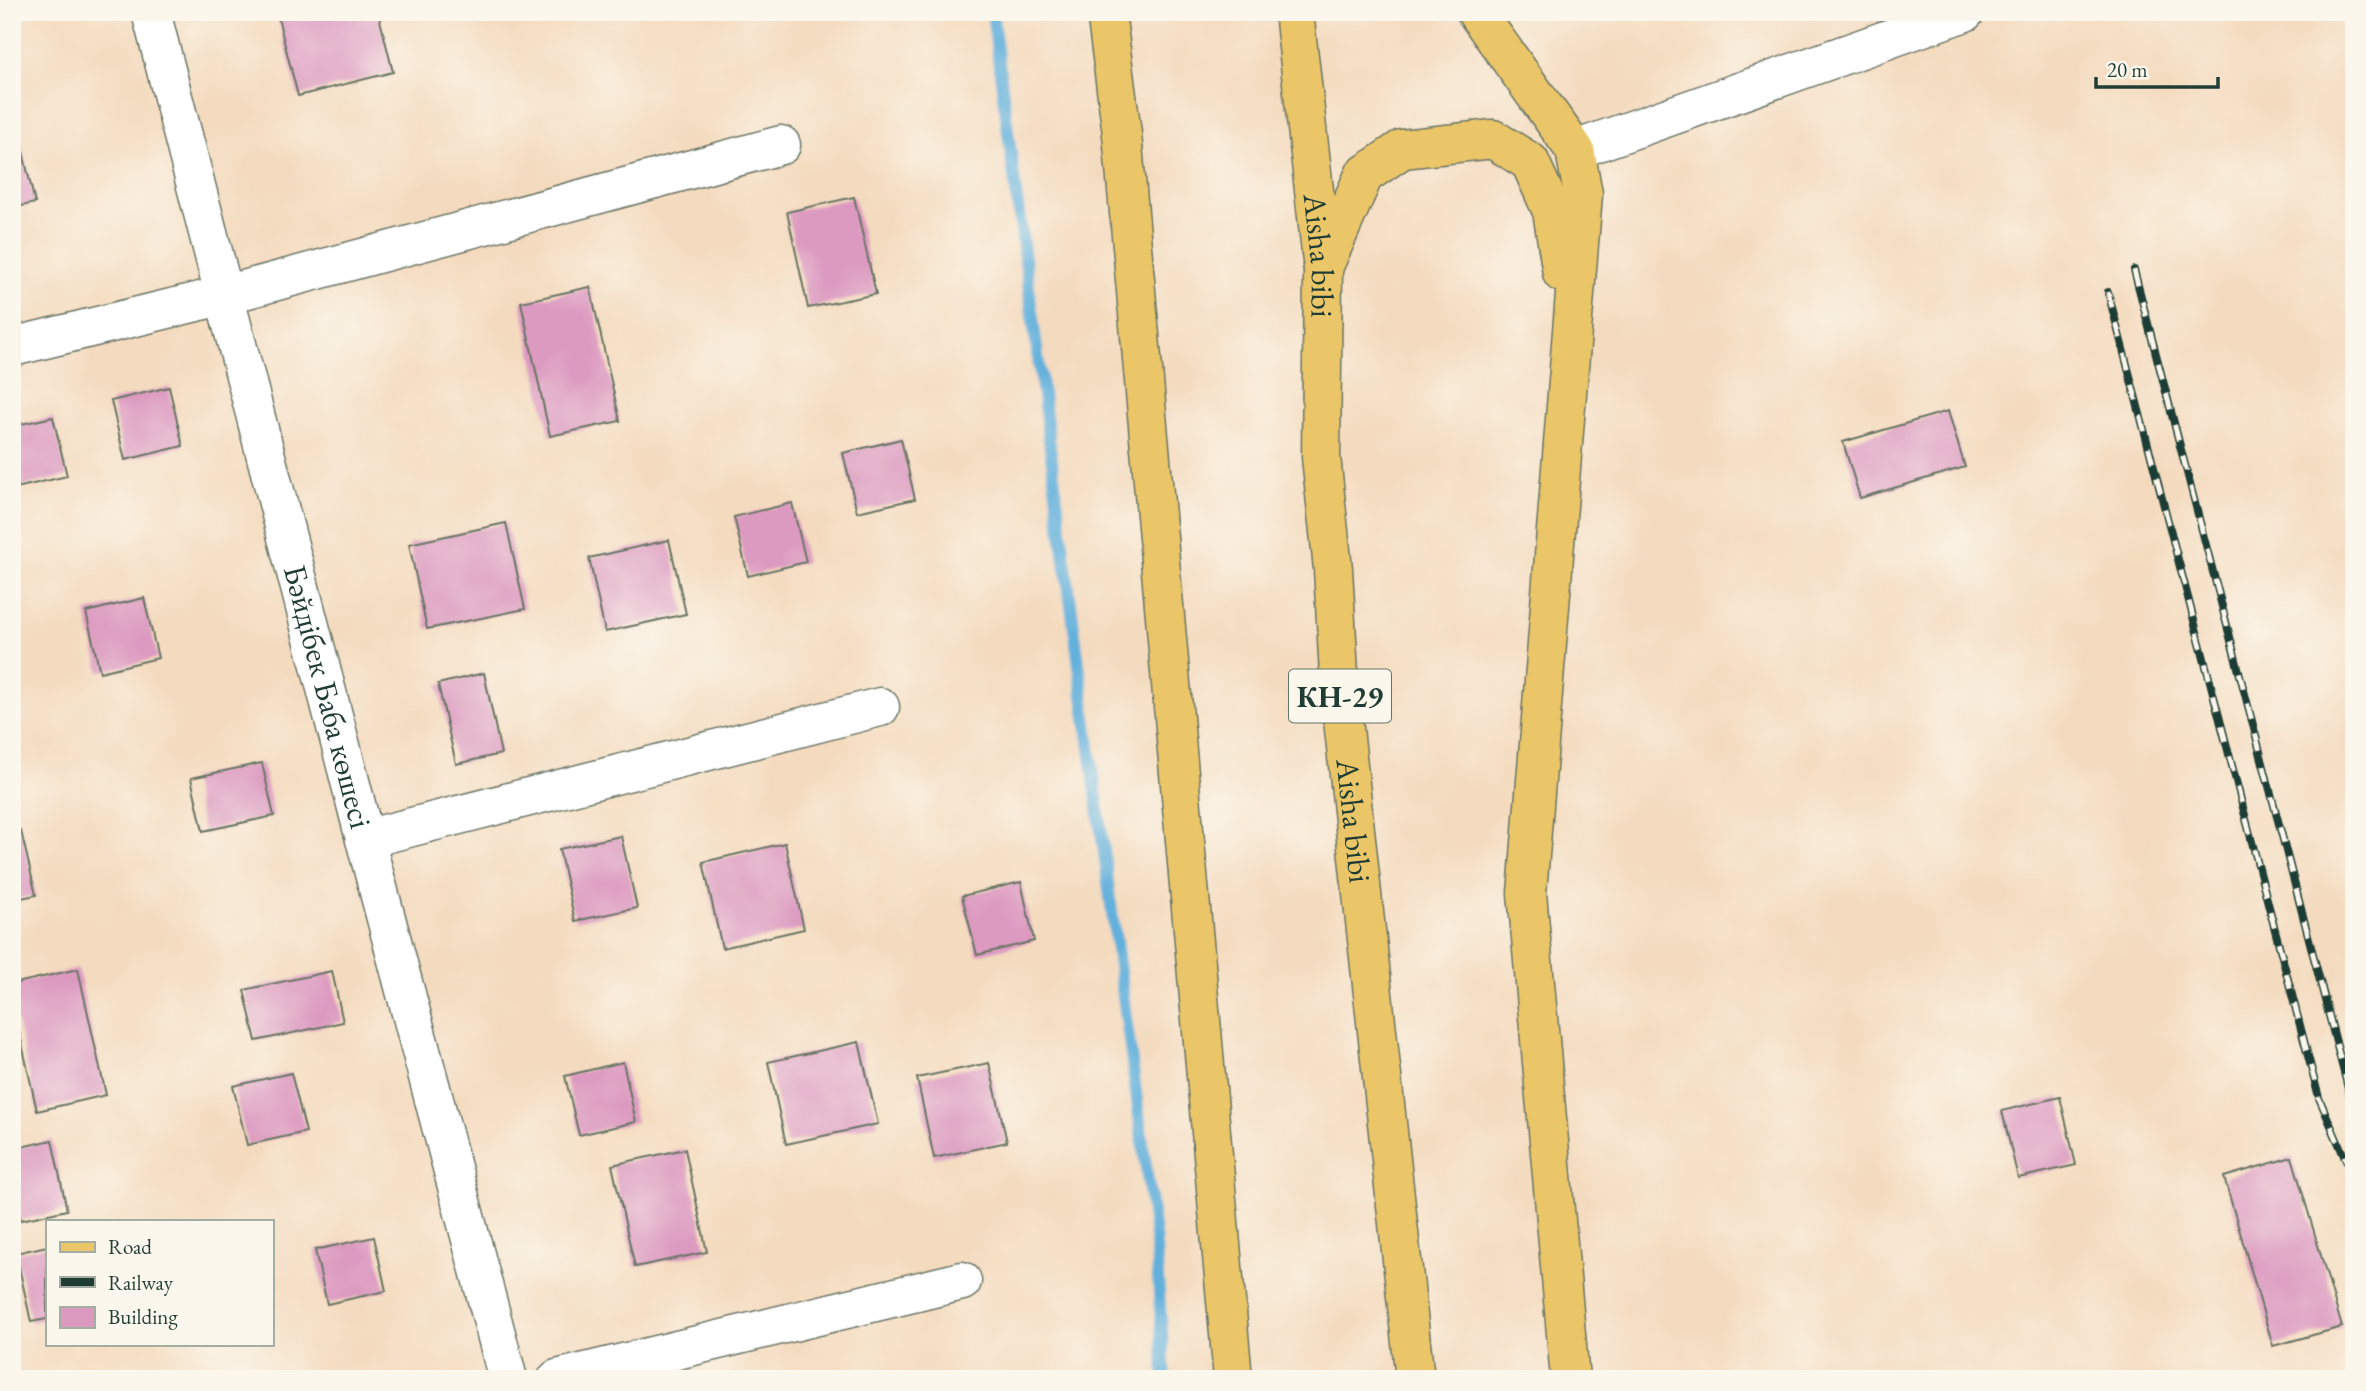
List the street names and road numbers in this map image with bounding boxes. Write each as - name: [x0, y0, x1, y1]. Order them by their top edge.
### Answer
- street label: Aisha bibi: [1293, 190, 1344, 318]
- street label: Бәйдібек Баба көшесі: [274, 560, 382, 833]
- road number: КН-29: [1289, 670, 1391, 722]
- street label: Aisha bibi: [1326, 756, 1382, 885]

